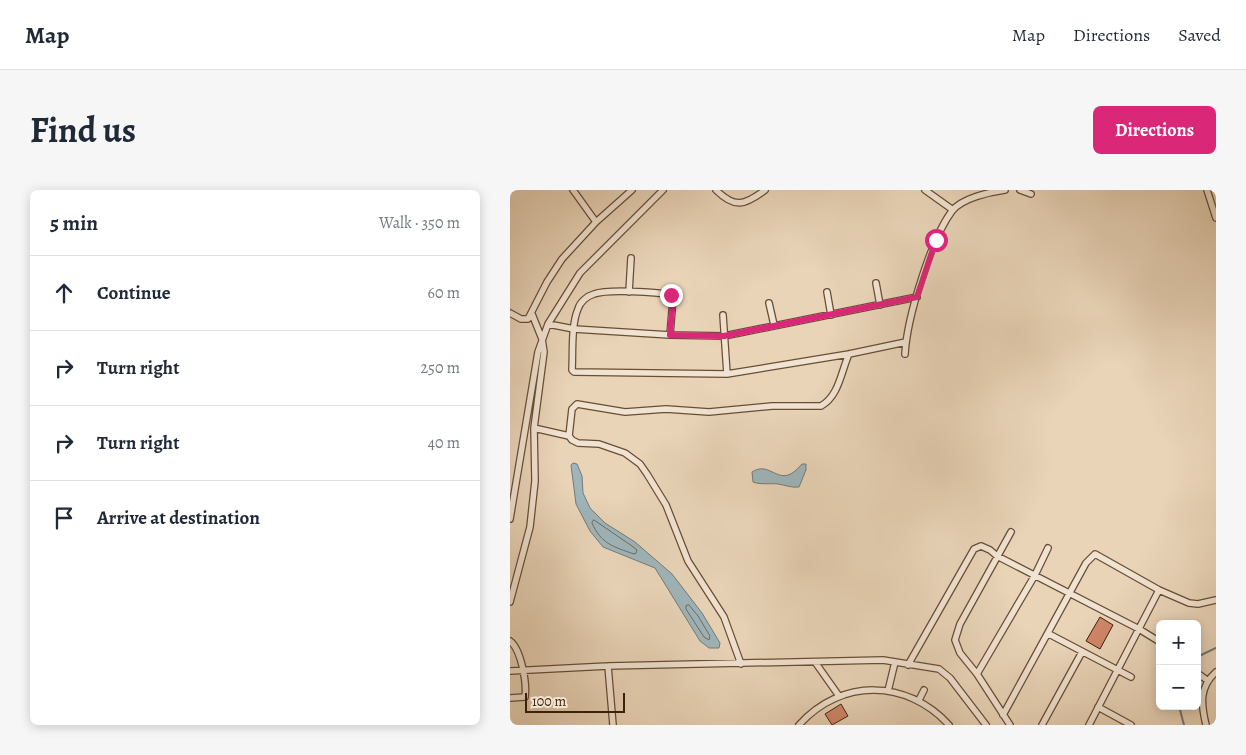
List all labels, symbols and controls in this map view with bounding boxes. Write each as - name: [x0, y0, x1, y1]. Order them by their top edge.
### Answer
- text: Map: [25, 19, 69, 51]
- text: Map: [1012, 23, 1045, 47]
- text: Directions: [1073, 23, 1150, 47]
- text: Saved: [1178, 23, 1221, 47]
- text: Find us: [30, 106, 136, 154]
- button: Directions: [1093, 106, 1216, 154]
- text: 5 min: [50, 209, 98, 237]
- text: Walk · 350 m: [379, 212, 460, 234]
- route start: [925, 229, 948, 252]
- icon: ahead: [50, 279, 78, 307]
- text: Continue: [97, 280, 171, 306]
- text: 60 m: [428, 282, 460, 304]
- route end: [660, 284, 683, 307]
- icon: right: [50, 354, 78, 382]
- text: Turn right: [97, 355, 179, 381]
- text: 250 m: [421, 357, 460, 379]
- icon: right: [50, 429, 78, 457]
- text: Turn right: [97, 430, 179, 456]
- text: 40 m: [428, 432, 460, 454]
- icon: arrive: [50, 504, 78, 532]
- text: Arrive at destination: [97, 505, 260, 531]
- map controls: [1156, 620, 1201, 710]
- button: +: [1156, 620, 1201, 665]
- button: −: [1156, 665, 1201, 710]
- scale bar: [525, 690, 625, 713]
- text: 100 m: [532, 692, 566, 711]

